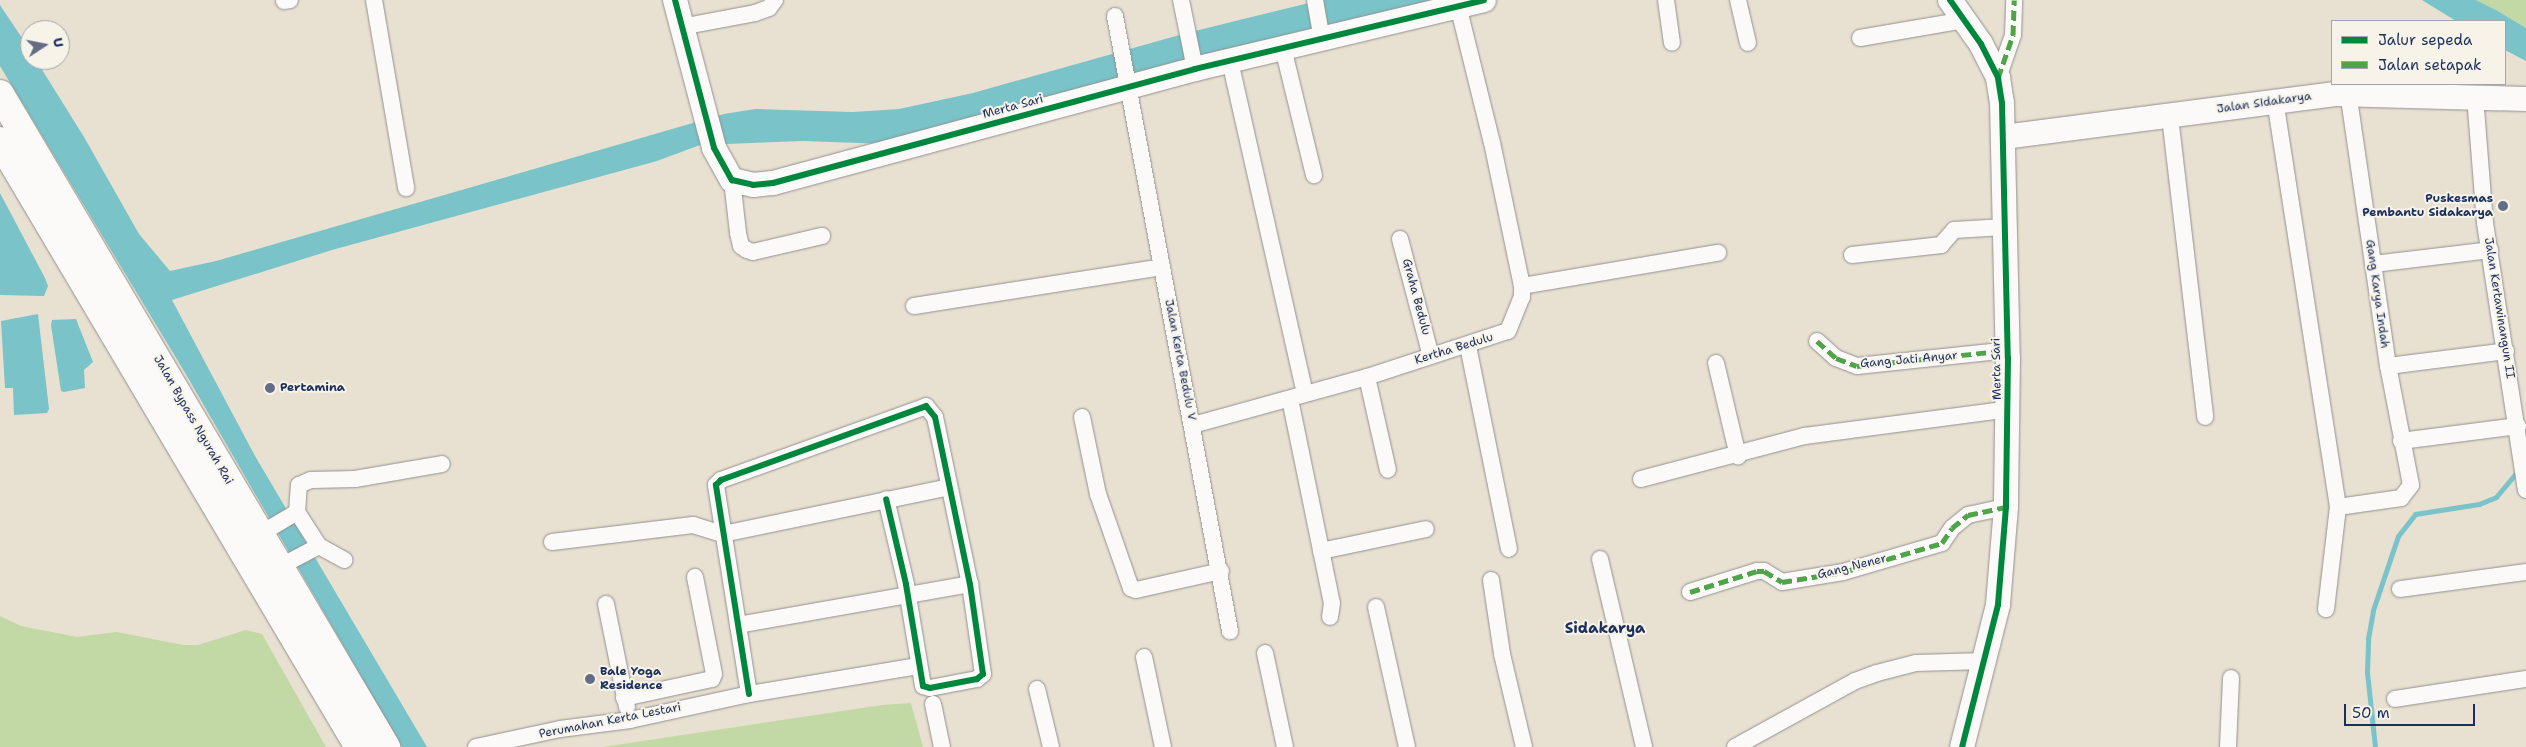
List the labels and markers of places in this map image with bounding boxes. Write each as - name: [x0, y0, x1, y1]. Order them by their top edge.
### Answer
- place label: Puskesmas Pembantu Sidakarya: [2362, 192, 2493, 220]
- marker: Puskesmas Pembantu Sidakarya: [2497, 200, 2509, 212]
- place label: Pertamina: [280, 381, 345, 395]
- marker: Pertamina: [264, 382, 276, 394]
- place label: Bale Yoga Residence: [600, 665, 663, 693]
- marker: Bale Yoga Residence: [584, 673, 596, 685]

